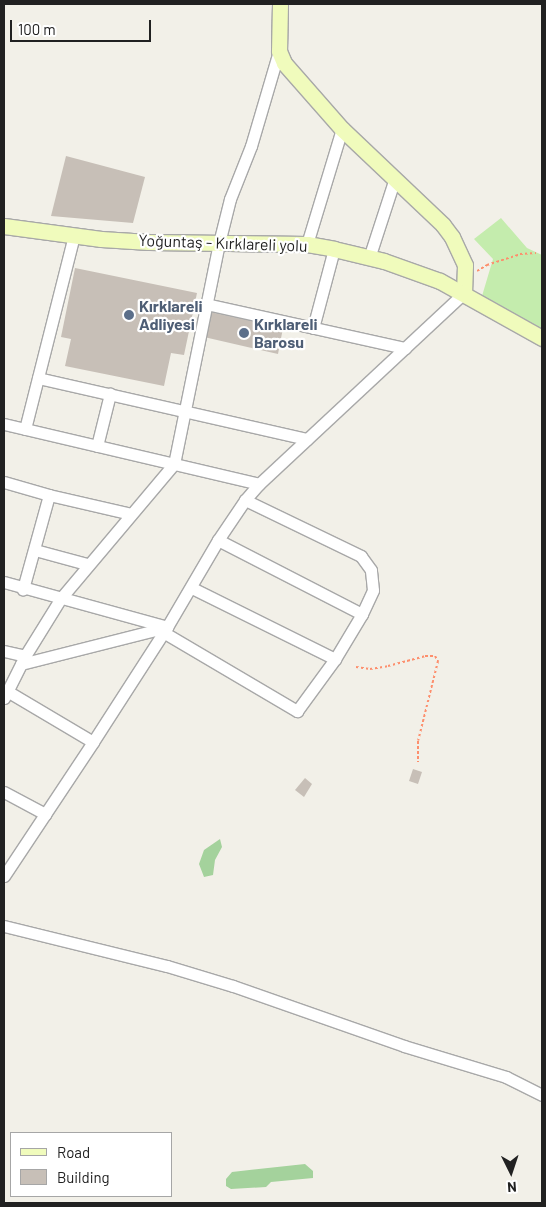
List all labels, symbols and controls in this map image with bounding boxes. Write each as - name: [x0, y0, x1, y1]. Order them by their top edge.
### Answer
- scale bar: [12, 10, 154, 42]
- text: 100 m: [18, 20, 56, 38]
- street label: Yoğuntaş - Kırklareli yolu: [138, 230, 308, 256]
- place label: Kırklareli Adliyesi: [139, 296, 202, 334]
- marker: Kırklareli Adliyesi: [123, 309, 135, 321]
- place label: Kırklareli Barosu: [254, 314, 317, 352]
- marker: Kırklareli Barosu: [238, 327, 250, 339]
- legend: [10, 1132, 172, 1197]
- text: Road: [57, 1143, 90, 1161]
- north arrow: [486, 1147, 536, 1197]
- text: Building: [57, 1168, 110, 1186]
- text: N: [507, 1179, 517, 1196]

